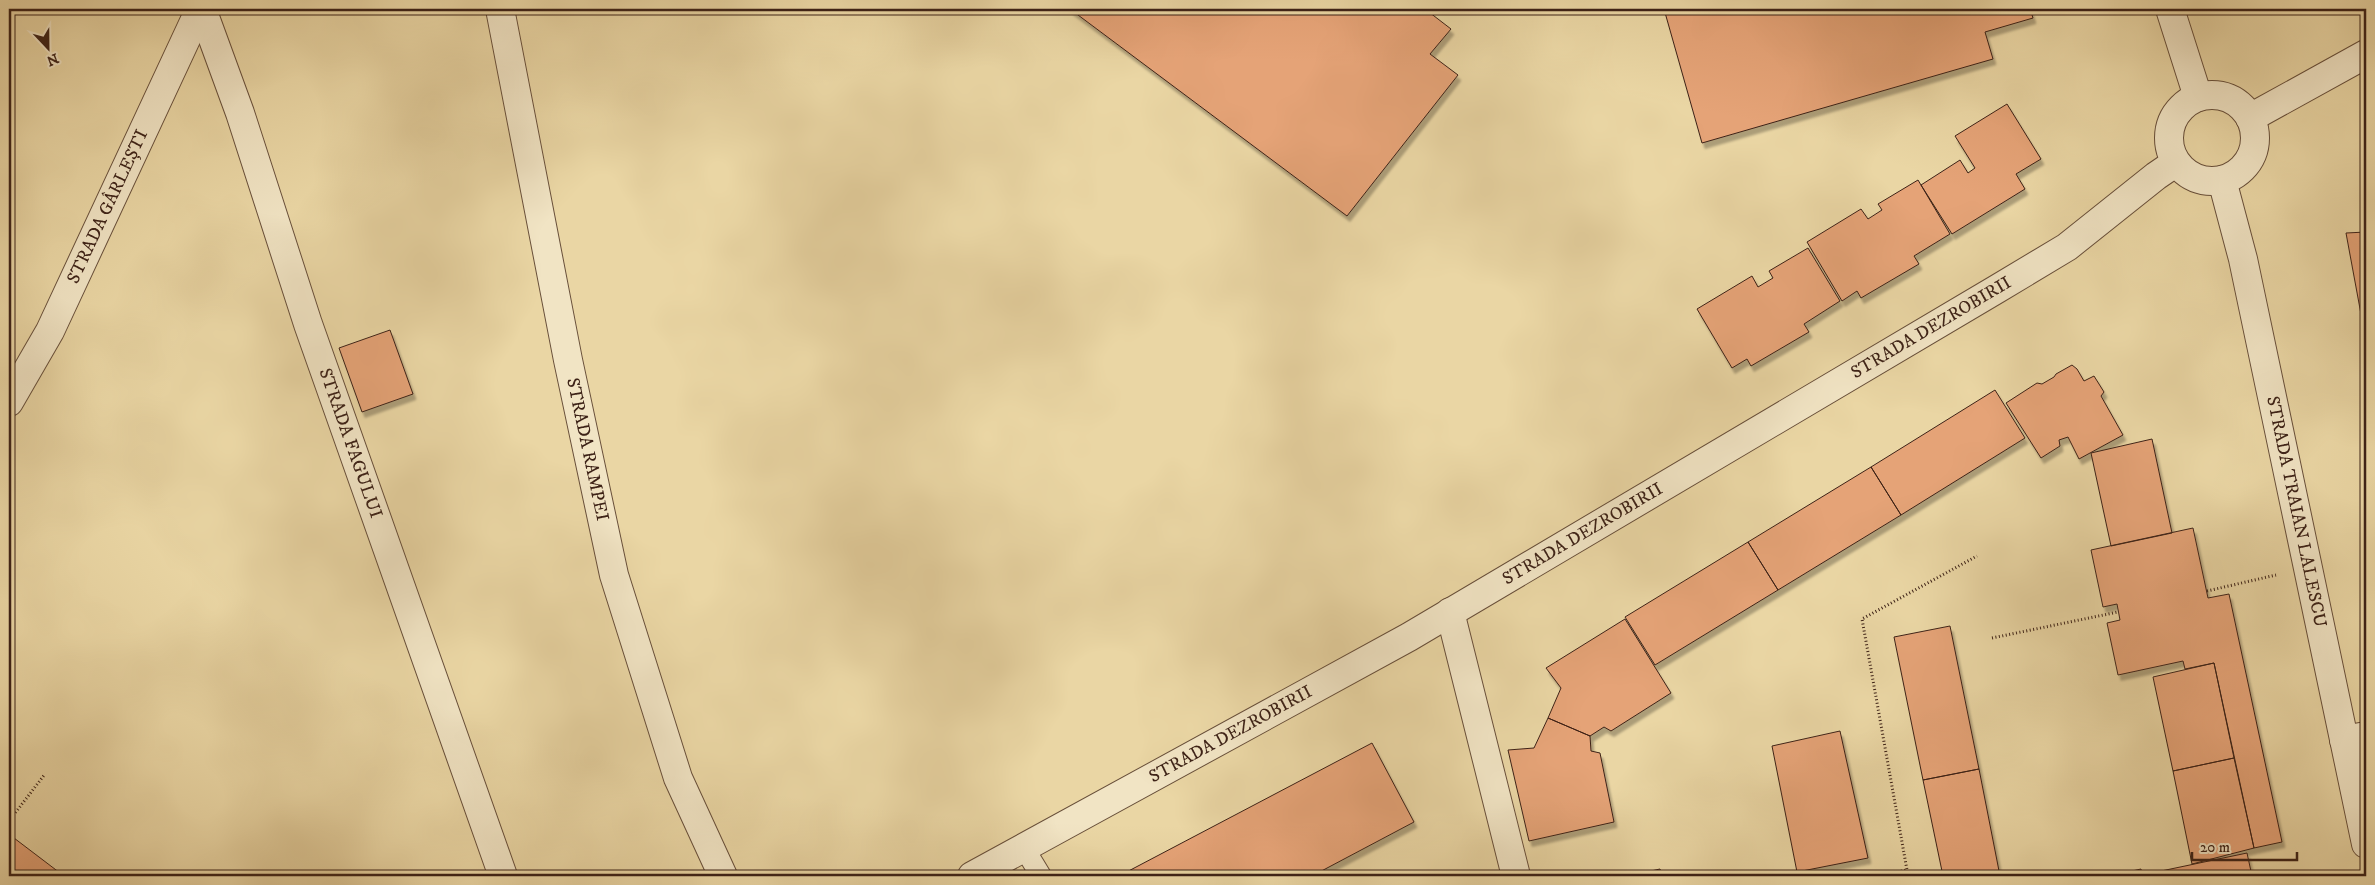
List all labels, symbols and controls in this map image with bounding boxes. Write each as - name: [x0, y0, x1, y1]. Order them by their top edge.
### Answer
- north arrow: [22, 22, 72, 72]
- text: N: [43, 49, 61, 70]
- street label: STRADA GÂRLEȘTI: [63, 126, 153, 287]
- street label: STRADA DEZROBIRII: [1847, 272, 2016, 384]
- street label: STRADA FAGULUI: [314, 365, 387, 521]
- street label: STRADA RAMPEI: [561, 376, 613, 523]
- street label: STRADA TRAIAN LALESCU: [2261, 394, 2331, 629]
- street label: STRADA DEZROBIRII: [1499, 478, 1667, 590]
- street label: STRADA DEZROBIRII: [1145, 681, 1316, 788]
- scale bar: [2192, 830, 2298, 862]
- text: 20 m: [2200, 838, 2230, 857]

